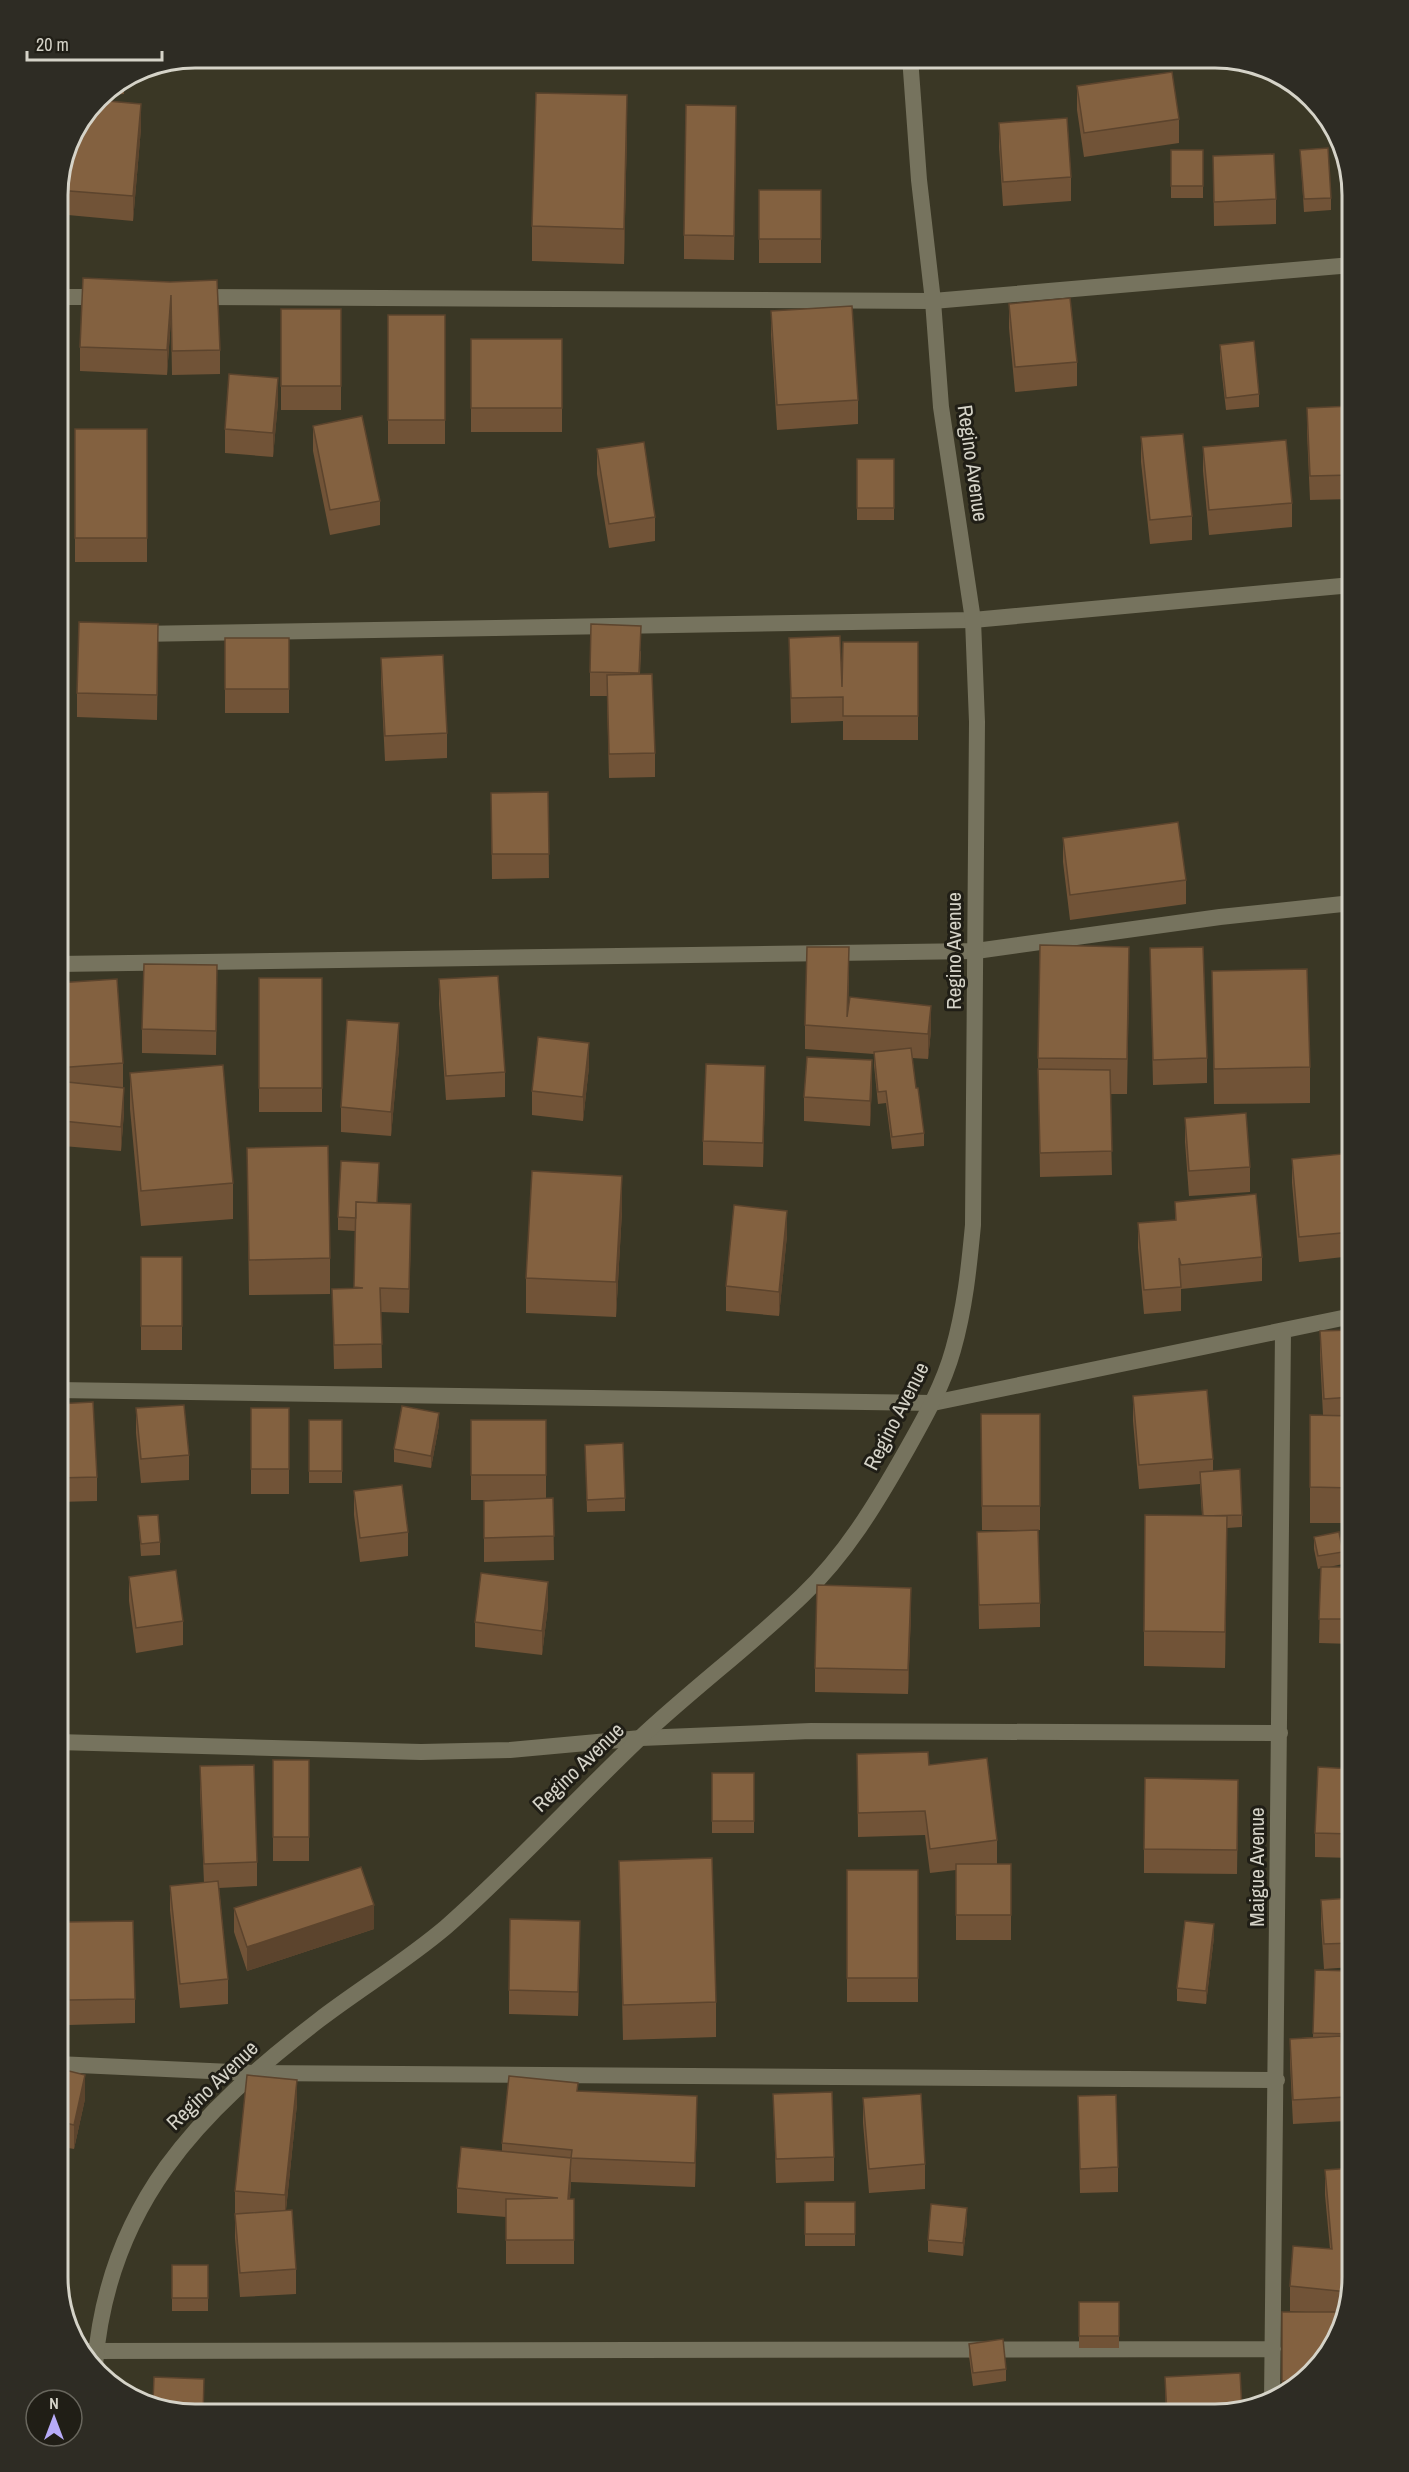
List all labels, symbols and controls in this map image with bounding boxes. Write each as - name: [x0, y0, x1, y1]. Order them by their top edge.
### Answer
- scale bar: [27, 24, 162, 62]
- text: 20 m: [36, 32, 69, 57]
- street label: Regino Avenue: [950, 403, 996, 523]
- street label: Regino Avenue: [939, 892, 968, 1010]
- street label: Regino Avenue: [856, 1357, 936, 1475]
- street label: Regino Avenue: [526, 1716, 630, 1818]
- street label: Maigue Avenue: [1242, 1807, 1271, 1927]
- street label: Regino Avenue: [160, 2034, 264, 2136]
- north arrow: [24, 2388, 84, 2448]
- text: N: [49, 2392, 59, 2414]

